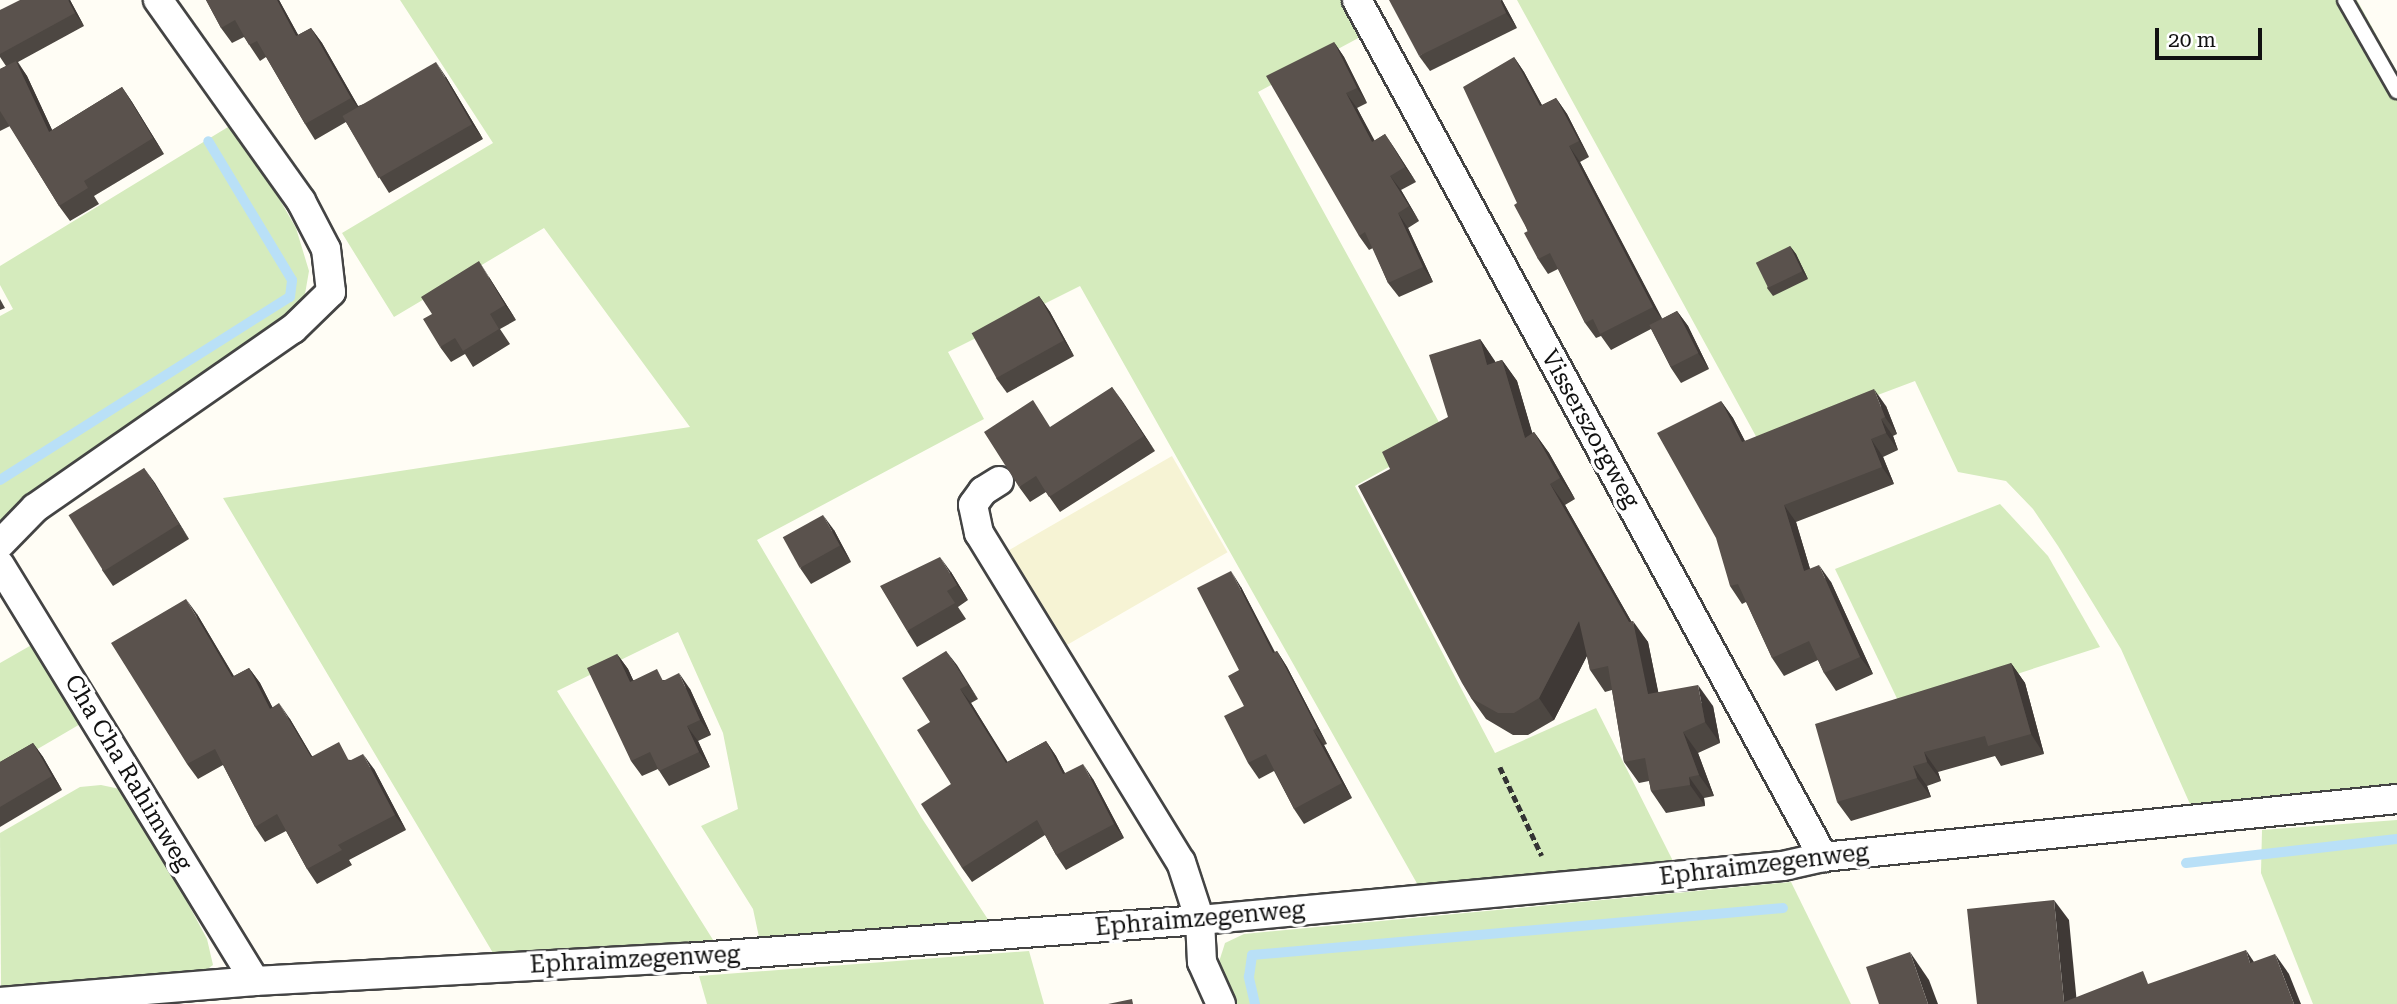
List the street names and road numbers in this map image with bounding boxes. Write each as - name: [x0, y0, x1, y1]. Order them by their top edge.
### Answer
- street label: Visserszorgweg: [1535, 345, 1645, 513]
- street label: Cha Cha Rahimweg: [58, 670, 198, 876]
- street label: Ephraimzegenweg: [1658, 838, 1870, 892]
- street label: Ephraimzegenweg: [1094, 895, 1306, 943]
- street label: Ephraimzegenweg: [529, 940, 741, 980]

